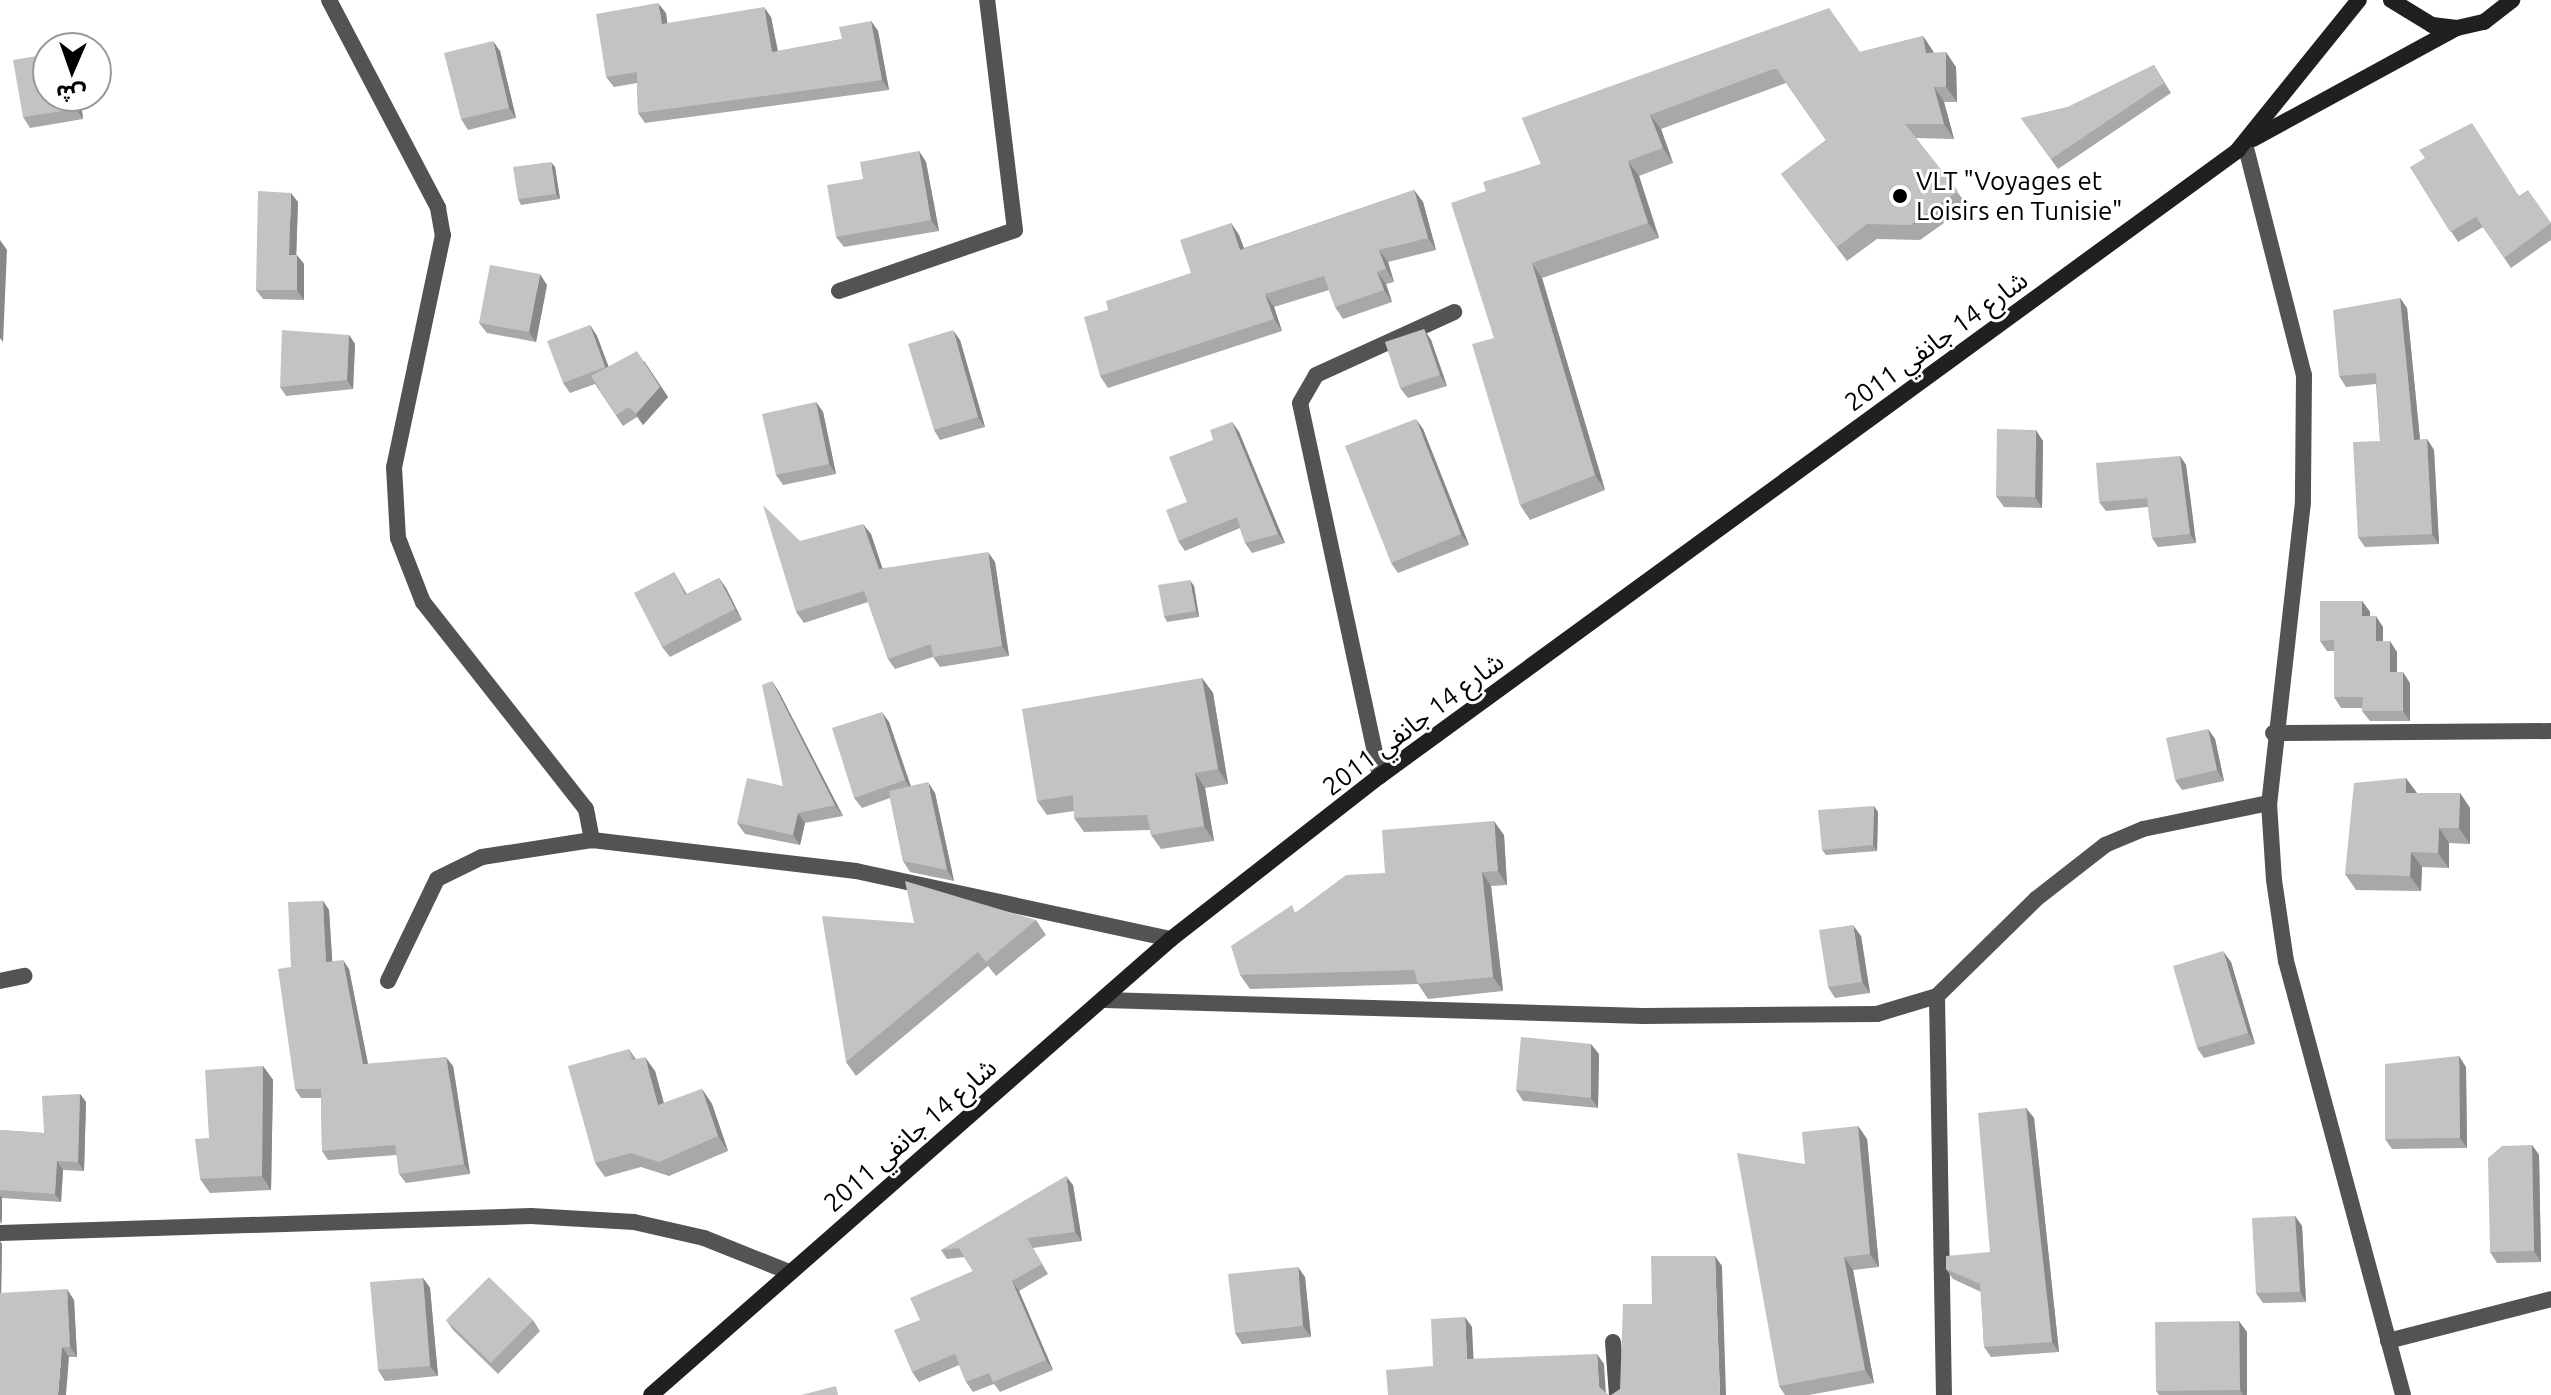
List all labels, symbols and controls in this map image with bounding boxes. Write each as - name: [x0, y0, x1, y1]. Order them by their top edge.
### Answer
- north arrow: [32, 32, 112, 112]
- text: ش: [56, 81, 87, 108]
- place label: VLT "Voyages et Loisirs en Tunisie": [1916, 165, 2122, 226]
- marker: VLT "Voyages et Loisirs en Tunisie": [1891, 187, 1909, 205]
- street label: شارع 14 جانفي 2011: [1838, 264, 2034, 418]
- street label: شارع 14 جانفي 2011: [1316, 646, 1510, 802]
- street label: شارع 14 جانفي 2011: [817, 1052, 1003, 1218]

